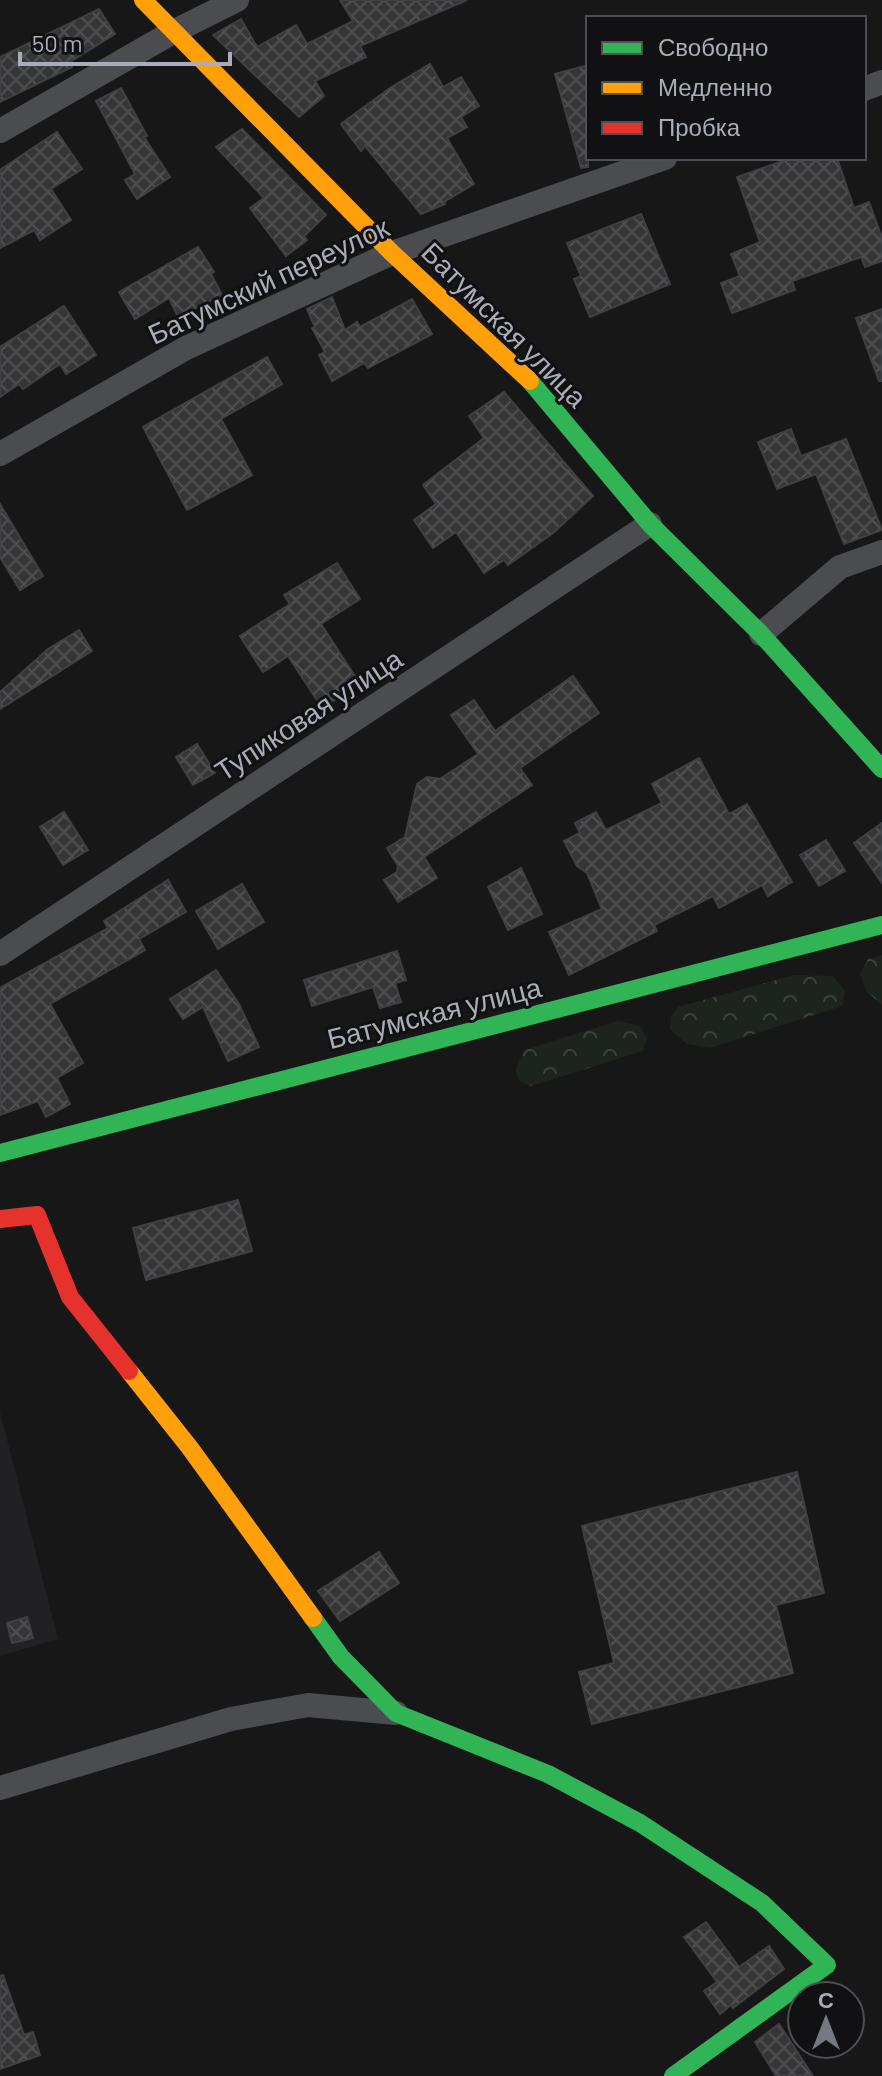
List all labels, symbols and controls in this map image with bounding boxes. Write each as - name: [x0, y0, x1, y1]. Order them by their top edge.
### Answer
- scale bar: [20, 16, 230, 66]
- legend: [586, 16, 866, 160]
- text: 50 m: [32, 28, 83, 57]
- text: Свободно: [658, 32, 768, 61]
- text: Медленно: [658, 72, 772, 101]
- text: Пробка: [658, 112, 741, 141]
- street label: Батумский переулок: [142, 209, 395, 351]
- street label: Батумская улица: [415, 234, 595, 414]
- street label: Тупиковая улица: [208, 641, 408, 787]
- street label: Батумская улица: [323, 969, 545, 1055]
- north arrow: [786, 1980, 866, 2060]
- text: С: [818, 1986, 834, 2012]

